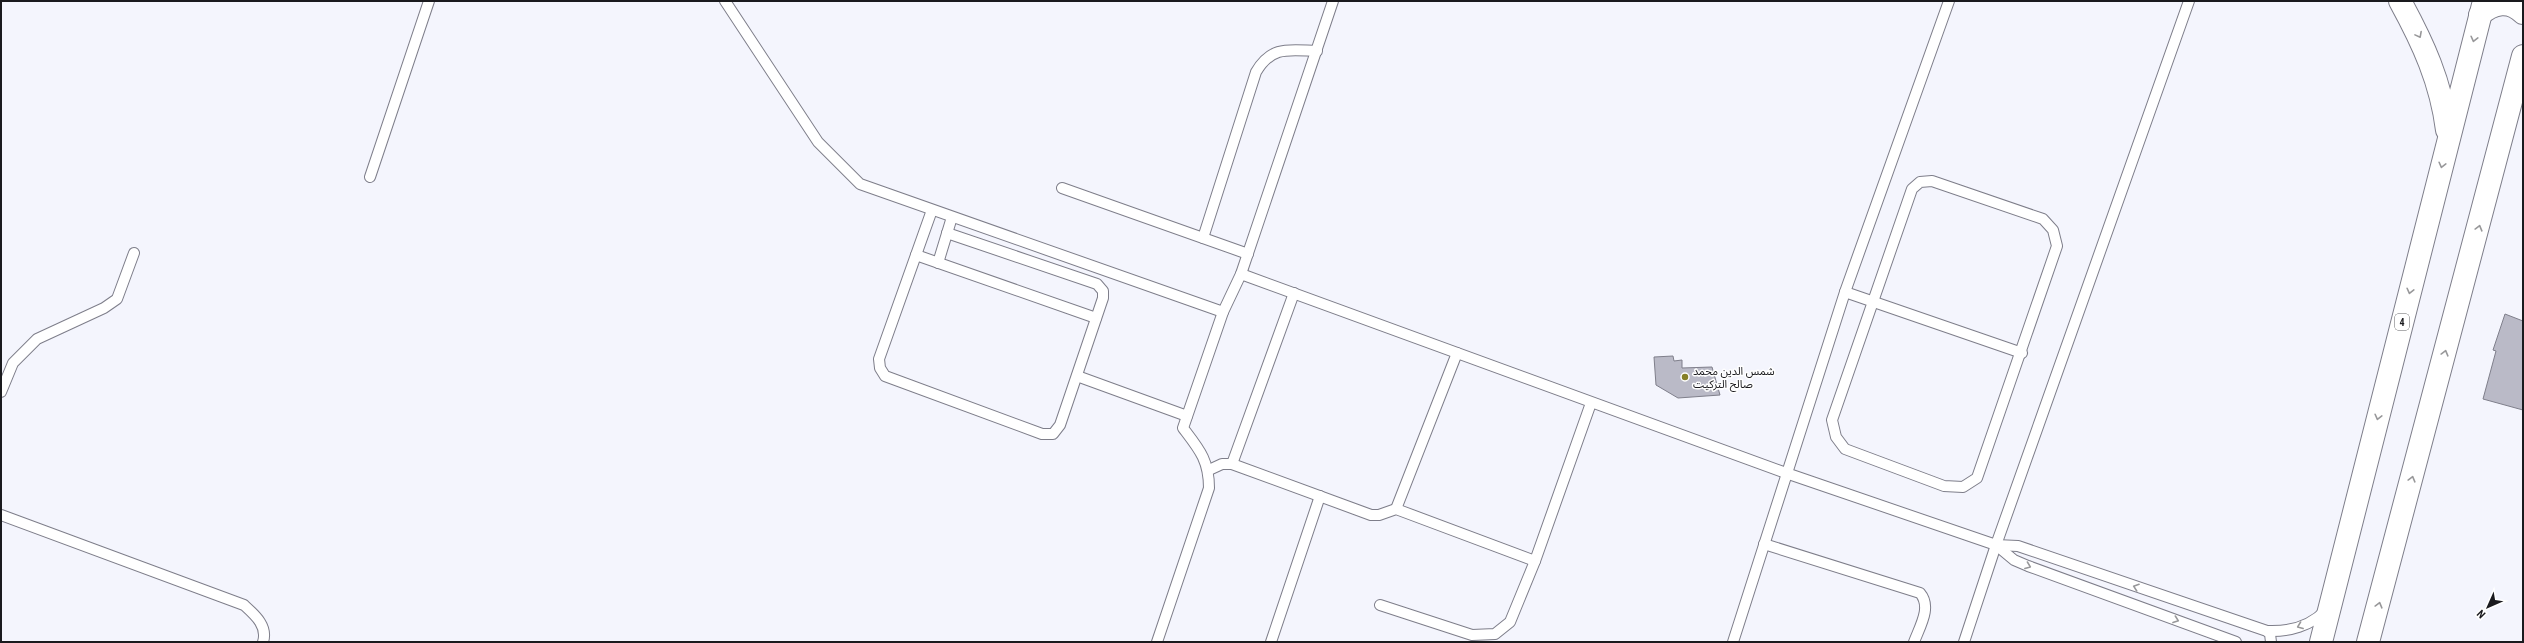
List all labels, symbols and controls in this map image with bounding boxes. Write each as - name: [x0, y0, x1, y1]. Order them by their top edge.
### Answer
- one-way arrow: [2414, 31, 2421, 38]
- one-way arrow: [2470, 35, 2479, 42]
- one-way arrow: [2438, 161, 2447, 168]
- one-way arrow: [2474, 224, 2482, 231]
- one-way arrow: [2407, 288, 2415, 294]
- road number: 4: [2395, 314, 2409, 330]
- one-way arrow: [2441, 350, 2449, 357]
- place label: شمس الدين محمد صالح التركيت: [1693, 365, 1775, 392]
- marker: شمس الدين محمد صالح التركيت: [1680, 372, 1690, 382]
- one-way arrow: [2375, 414, 2383, 420]
- one-way arrow: [2408, 476, 2416, 482]
- one-way arrow: [2025, 562, 2032, 570]
- one-way arrow: [2132, 583, 2139, 592]
- north arrow: [2468, 587, 2508, 627]
- one-way arrow: [2374, 601, 2383, 608]
- text: N: [2474, 607, 2488, 621]
- one-way arrow: [2173, 616, 2180, 624]
- one-way arrow: [2296, 622, 2303, 630]

